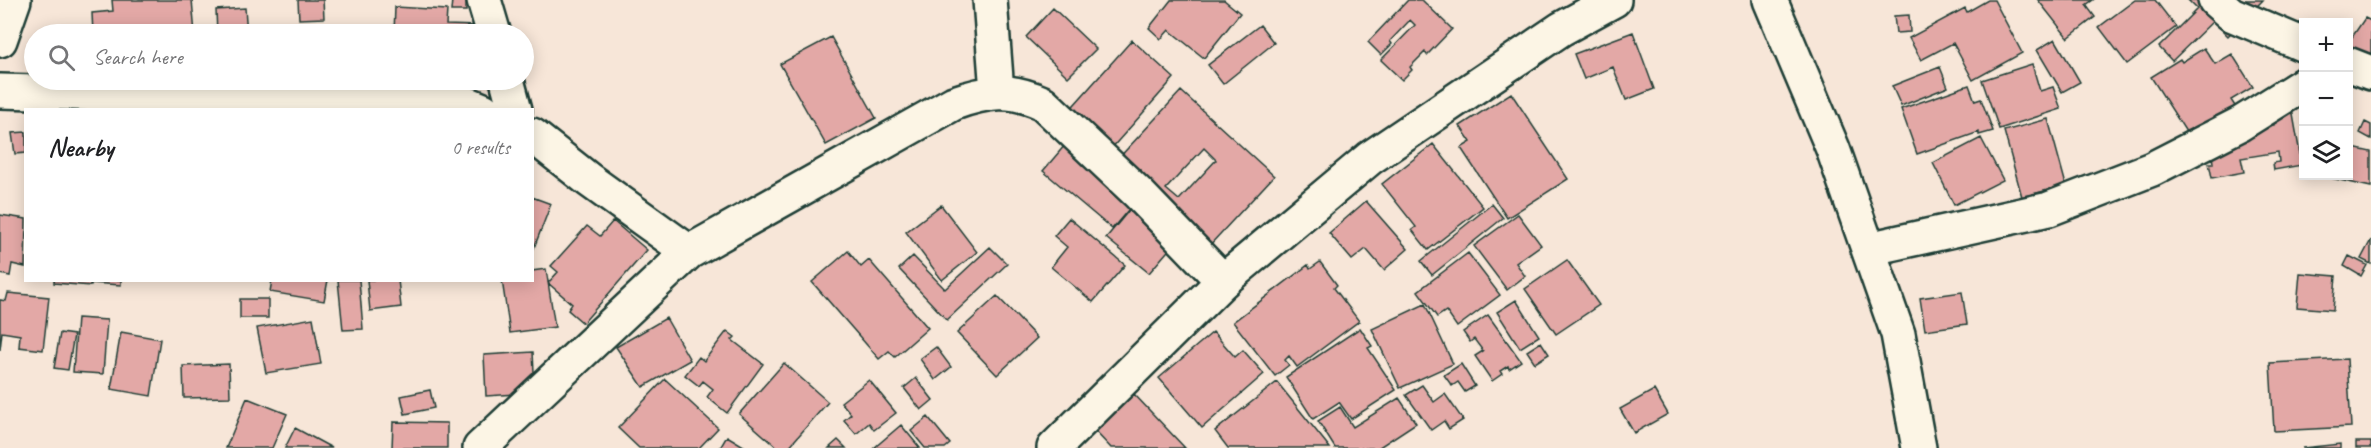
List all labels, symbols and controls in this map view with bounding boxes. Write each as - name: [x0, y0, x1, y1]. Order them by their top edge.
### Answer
- map controls: [2299, 18, 2353, 180]
- button: +: [2299, 18, 2353, 72]
- search box: [24, 24, 534, 90]
- icon: search: [45, 41, 78, 74]
- text: Search here: [93, 43, 183, 71]
- button: −: [2299, 72, 2353, 126]
- button: layers: [2299, 126, 2353, 180]
- text: Nearby: [48, 131, 113, 164]
- text: 0 results: [451, 135, 510, 160]

